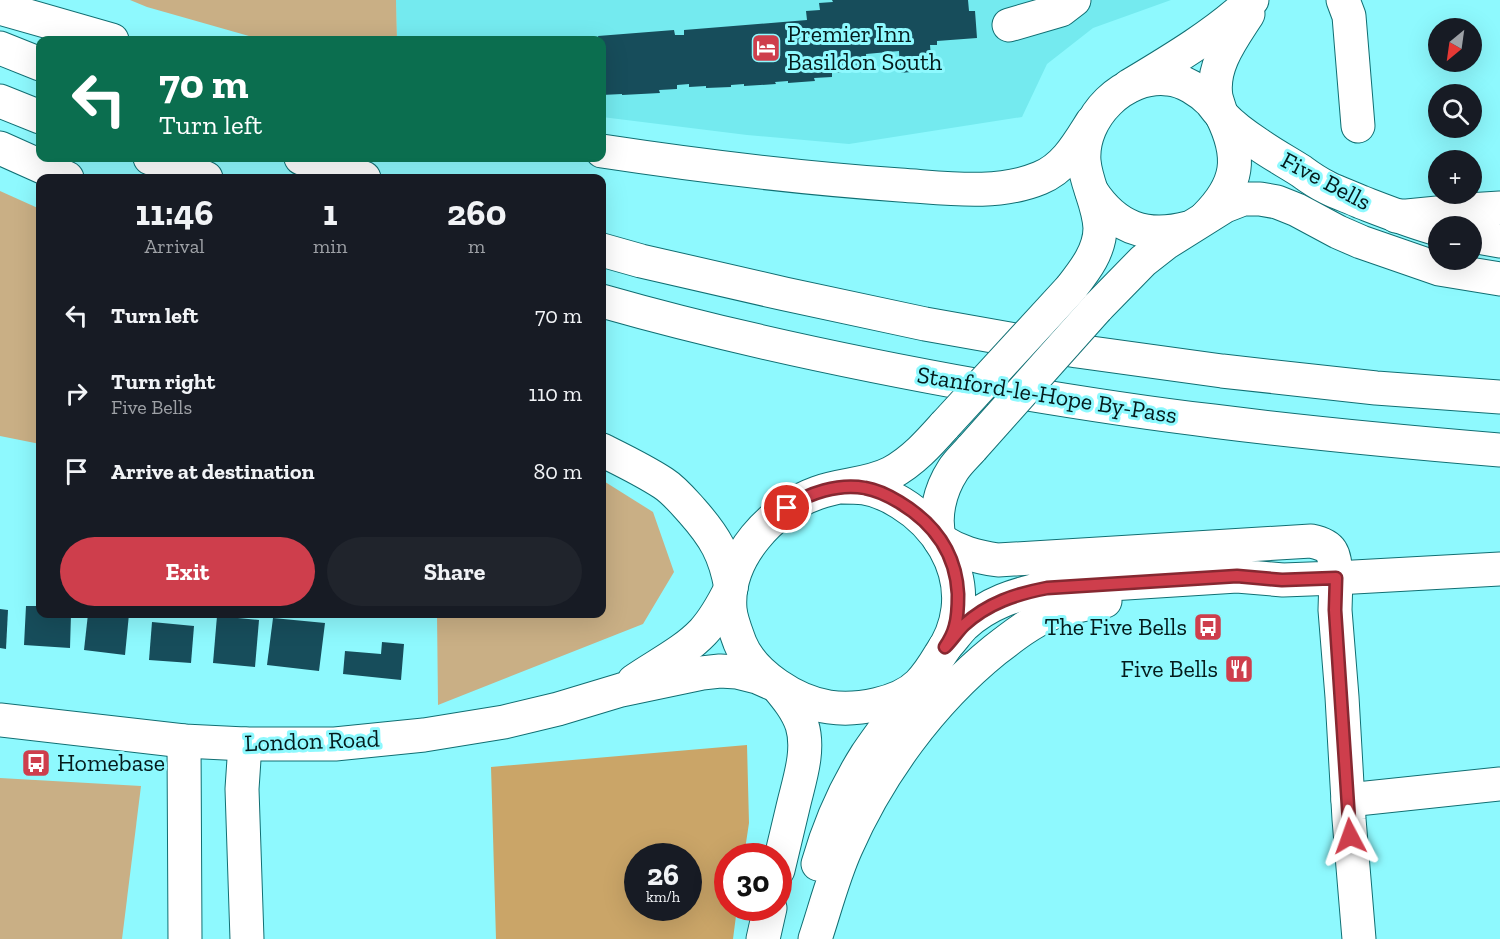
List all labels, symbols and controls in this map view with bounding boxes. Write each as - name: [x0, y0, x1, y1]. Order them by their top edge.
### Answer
- north arrow: [1428, 18, 1482, 72]
- map controls: [1428, 18, 1482, 270]
- place label: Premier Inn Basildon South: [787, 19, 943, 76]
- hotel icon: Premier Inn Basildon South: [750, 32, 782, 64]
- text: 70 m: [159, 58, 249, 109]
- icon: left: [60, 60, 138, 138]
- button: search: [1428, 84, 1482, 138]
- text: Turn left: [159, 109, 262, 141]
- street label: Five Bells: [1276, 145, 1376, 216]
- button: +: [1428, 150, 1482, 204]
- text: 11:46: [136, 191, 213, 234]
- text: 1: [323, 191, 338, 234]
- text: 260: [447, 191, 506, 234]
- button: −: [1428, 216, 1482, 270]
- text: Arrival: [144, 234, 205, 258]
- text: min: [313, 234, 347, 258]
- text: m: [468, 234, 485, 258]
- icon: left: [60, 299, 93, 332]
- text: Turn left: [111, 302, 198, 329]
- text: 70 m: [535, 302, 582, 329]
- street label: Stanford-le-Hope By-Pass: [915, 360, 1179, 429]
- text: Turn right: [111, 368, 215, 395]
- icon: right: [60, 377, 93, 410]
- text: 110 m: [528, 380, 582, 407]
- text: Five Bells: [111, 395, 192, 419]
- icon: arrive: [60, 455, 93, 488]
- text: Arrive at destination: [111, 458, 314, 485]
- text: 80 m: [534, 458, 582, 485]
- pin: [761, 482, 812, 533]
- icon: arrive: [770, 491, 803, 524]
- button: Exit: [60, 537, 315, 606]
- button: Share: [327, 537, 582, 606]
- bus stop icon: The Five Bells: [1192, 611, 1224, 643]
- place label: The Five Bells: [1045, 612, 1187, 641]
- restaurant icon: Five Bells: [1223, 653, 1255, 685]
- place label: Five Bells: [1121, 654, 1218, 683]
- street label: London Road: [244, 724, 380, 757]
- bus stop icon: Homebase: [20, 747, 52, 779]
- place label: Homebase: [57, 748, 165, 777]
- position arrow: [1318, 804, 1382, 868]
- speed limit sign: 30: [714, 843, 792, 921]
- text: 26: [647, 857, 679, 893]
- text: km/h: [646, 888, 680, 906]

